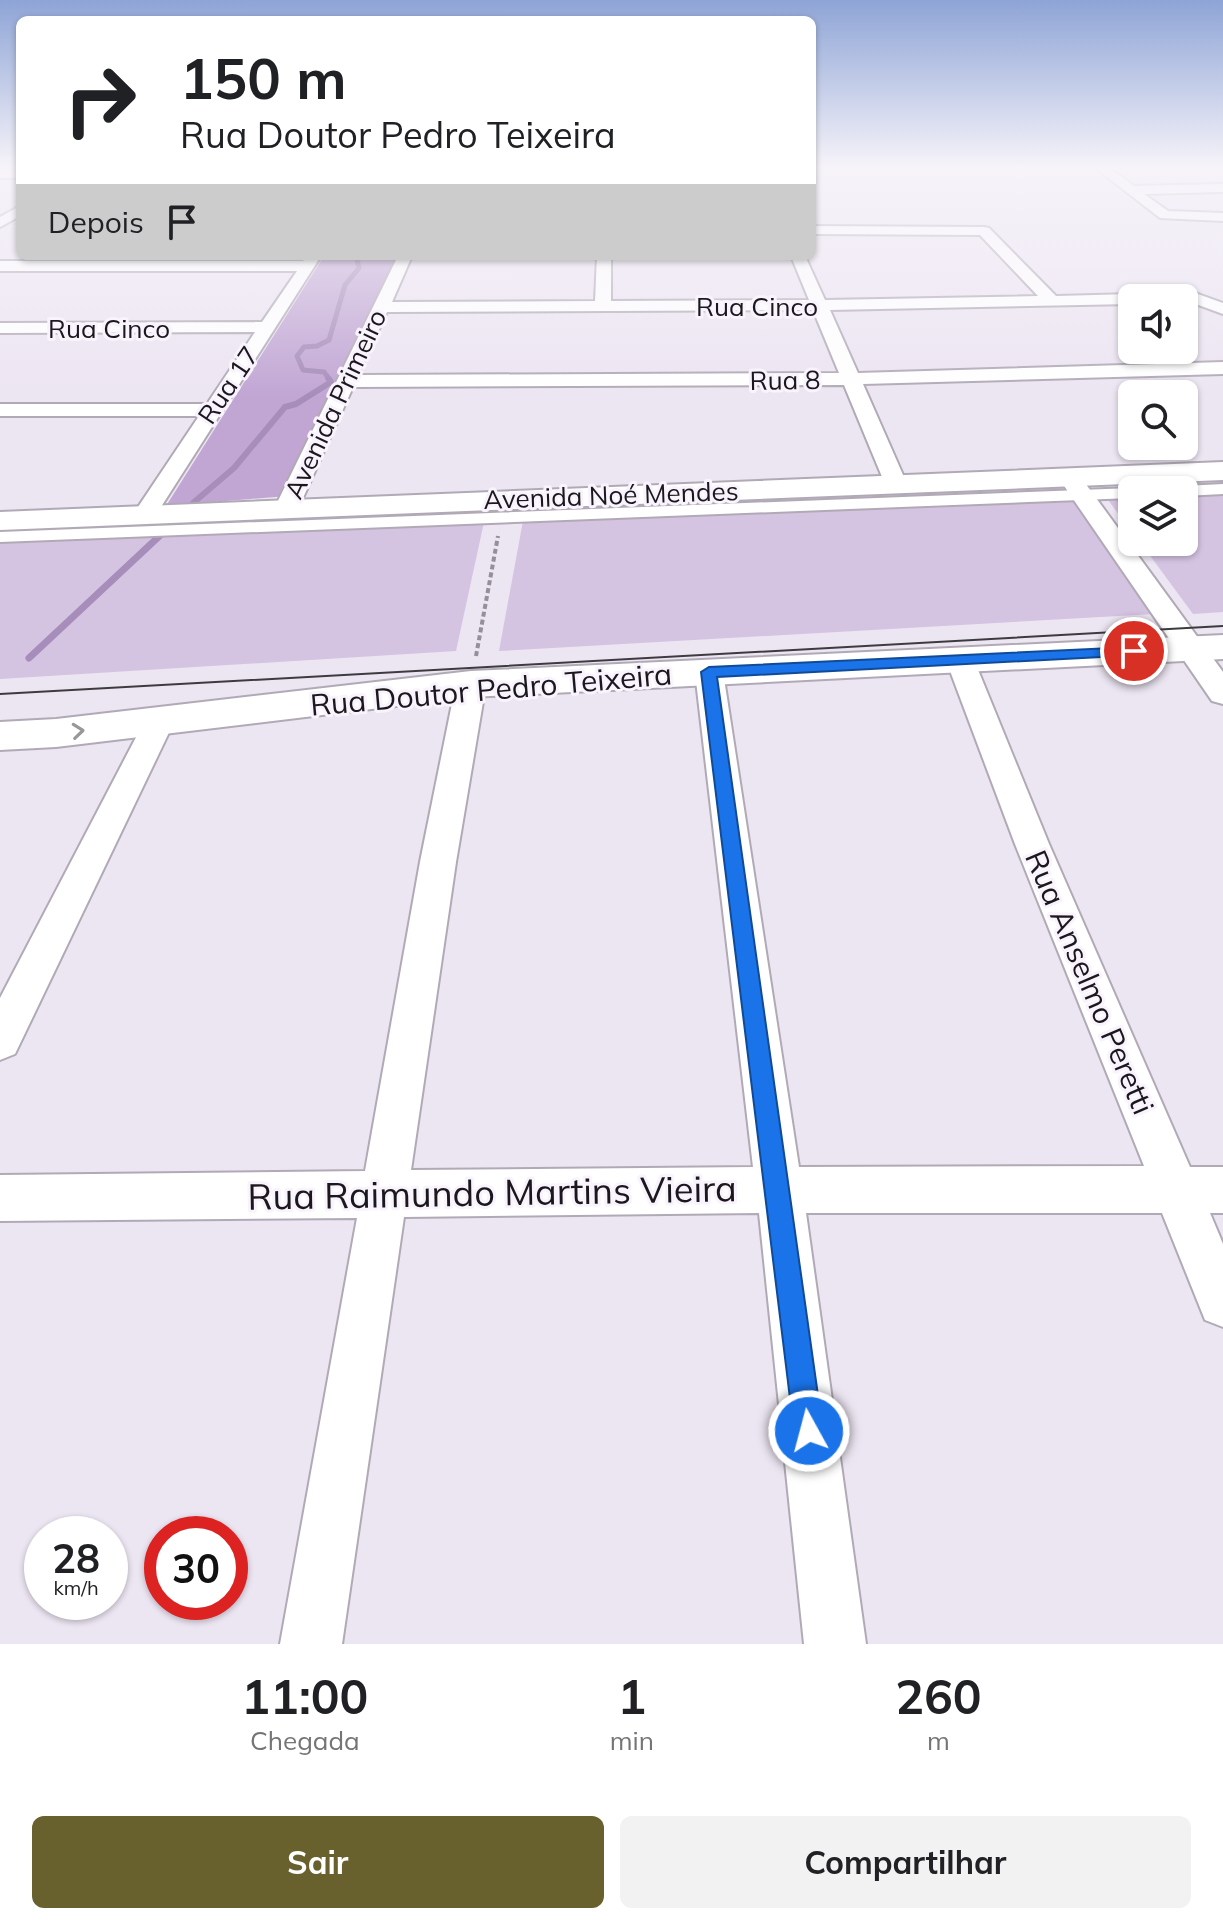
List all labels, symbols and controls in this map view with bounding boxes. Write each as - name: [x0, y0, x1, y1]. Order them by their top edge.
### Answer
- text: 150 m: [180, 43, 347, 113]
- icon: right: [48, 48, 152, 152]
- text: Rua Doutor Pedro Teixeira: [180, 112, 616, 157]
- icon: arrive: [160, 200, 204, 244]
- text: Depois: [48, 203, 144, 241]
- map controls: [1118, 284, 1198, 556]
- button: sound: [1118, 284, 1198, 364]
- street label: Rua Cinco: [696, 290, 818, 323]
- street label: Avenida Primeiro: [277, 304, 393, 504]
- street label: Rua Cinco: [48, 312, 170, 345]
- street label: Rua 17: [190, 340, 266, 430]
- street label: Rua 8: [749, 363, 821, 397]
- button: search: [1118, 380, 1198, 460]
- street label: Avenida Noé Mendes: [483, 474, 739, 516]
- button: layers: [1118, 476, 1198, 556]
- pin: [1100, 617, 1168, 685]
- icon: arrive: [1112, 629, 1156, 673]
- street label: Rua Doutor Pedro Teixeira: [309, 654, 673, 724]
- one-way arrow: [72, 722, 85, 739]
- street label: Rua Anselmo Peretti: [1017, 844, 1163, 1120]
- street label: Rua Raimundo Martins Vieira: [247, 1165, 737, 1219]
- position arrow: [767, 1389, 851, 1473]
- speed limit sign: 30: [144, 1516, 248, 1620]
- text: 28: [52, 1533, 100, 1583]
- text: km/h: [53, 1575, 99, 1600]
- text: 11:00: [241, 1666, 368, 1726]
- text: 1: [617, 1666, 646, 1726]
- text: 260: [895, 1666, 982, 1726]
- text: Chegada: [250, 1724, 360, 1757]
- text: min: [610, 1724, 654, 1757]
- text: m: [927, 1724, 950, 1757]
- button: Sair: [32, 1816, 604, 1908]
- button: Compartilhar: [620, 1816, 1191, 1908]

